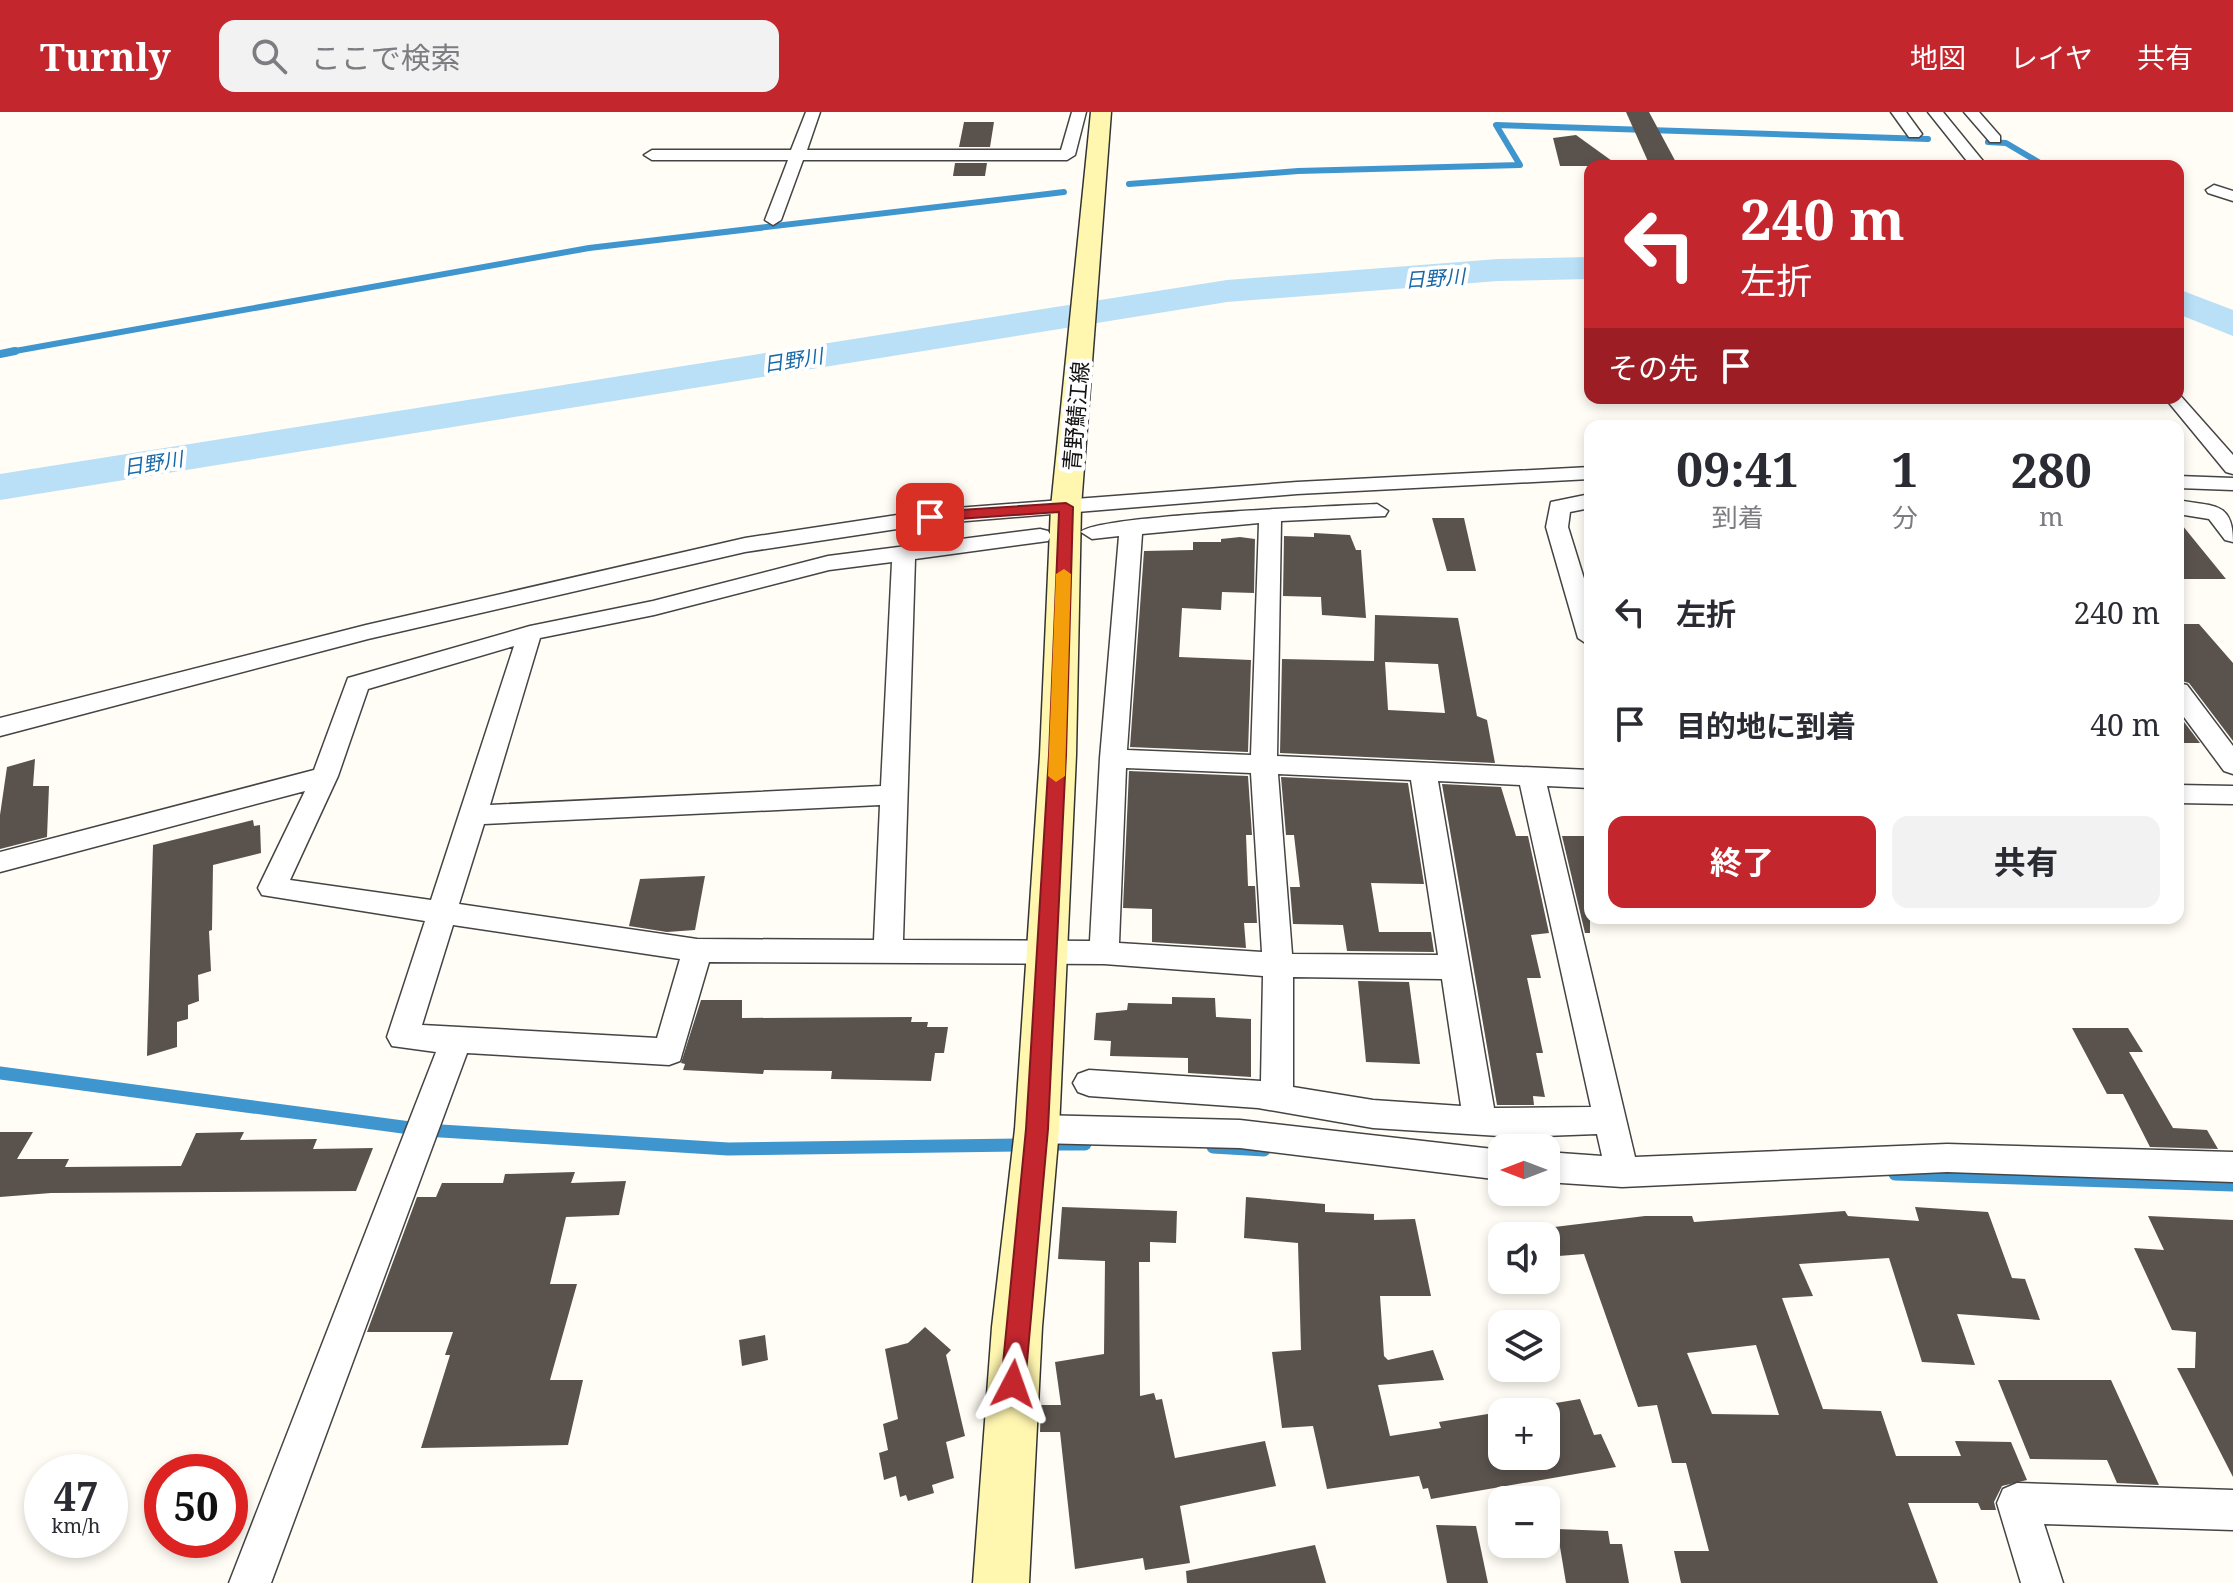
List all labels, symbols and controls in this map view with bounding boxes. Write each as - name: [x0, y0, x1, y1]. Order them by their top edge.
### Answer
- search box: [219, 20, 779, 92]
- text: Turnly: [40, 30, 171, 82]
- icon: search: [247, 34, 291, 78]
- text: ここで検索: [311, 37, 461, 78]
- text: 地図: [1910, 38, 1966, 76]
- text: レイヤ: [2010, 38, 2093, 76]
- text: 共有: [2137, 38, 2193, 76]
- text: 240 m: [1740, 180, 1905, 256]
- icon: left: [1608, 192, 1712, 296]
- text: 左折: [1740, 256, 1812, 305]
- water label: 日野川: [1404, 262, 1468, 294]
- water label: 日野川: [761, 342, 827, 378]
- icon: arrive: [1714, 344, 1758, 388]
- text: その先: [1608, 347, 1698, 388]
- street label: 青野鯖江線: [1055, 360, 1095, 472]
- text: 09:41: [1676, 436, 1799, 501]
- text: 1: [1891, 436, 1918, 501]
- text: 280: [2010, 437, 2092, 502]
- water label: 日野川: [121, 445, 187, 481]
- pin: [896, 483, 964, 551]
- icon: arrive: [908, 495, 952, 539]
- text: m: [2039, 498, 2063, 534]
- text: 到着: [1712, 499, 1764, 535]
- text: 分: [1892, 499, 1918, 535]
- icon: left: [1608, 590, 1652, 634]
- text: 240 m: [2074, 592, 2160, 633]
- text: 左折: [1676, 593, 1736, 634]
- icon: arrive: [1608, 702, 1652, 746]
- text: 40 m: [2090, 704, 2160, 745]
- text: 目的地に到着: [1676, 705, 1856, 746]
- button: 終了: [1608, 816, 1876, 908]
- button: 共有: [1892, 816, 2160, 908]
- north arrow: [1488, 1134, 1560, 1206]
- map controls: [1488, 1134, 1560, 1558]
- button: sound: [1488, 1222, 1560, 1294]
- button: layers: [1488, 1310, 1560, 1382]
- position arrow: [971, 1342, 1055, 1426]
- button: +: [1488, 1398, 1560, 1470]
- speed limit sign: 50: [144, 1454, 248, 1558]
- text: 47: [53, 1468, 99, 1523]
- button: −: [1488, 1486, 1560, 1558]
- text: km/h: [51, 1512, 101, 1539]

